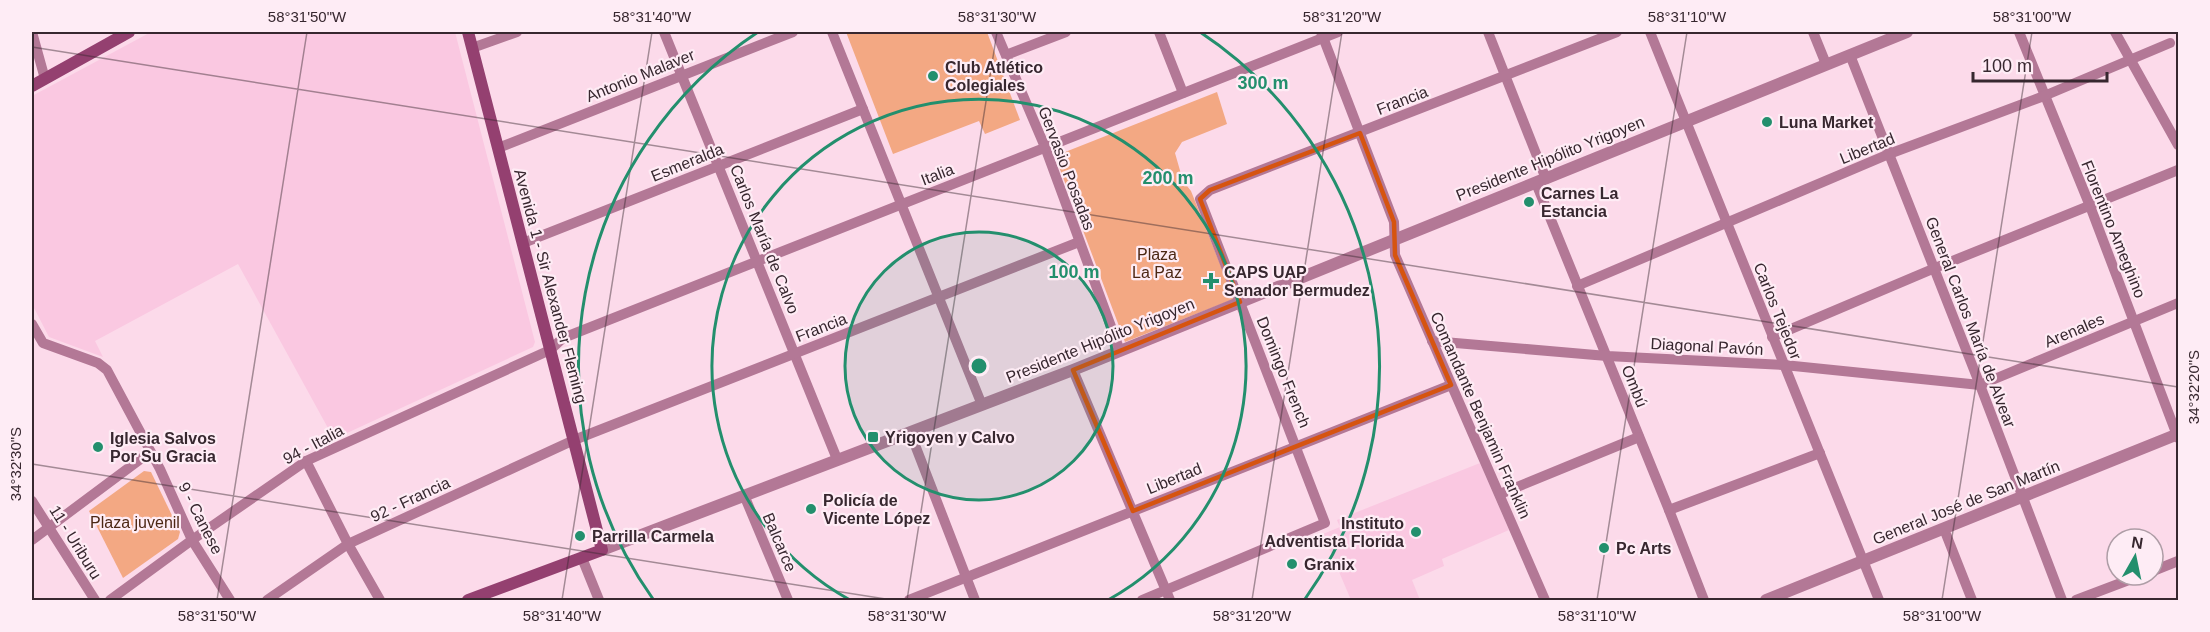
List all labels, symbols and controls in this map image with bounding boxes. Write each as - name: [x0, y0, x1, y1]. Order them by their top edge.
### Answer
- text: 58°31'50"W: [268, 8, 347, 25]
- text: 58°31'40"W: [613, 8, 692, 25]
- text: 58°31'30"W: [958, 8, 1037, 25]
- text: 58°31'20"W: [1303, 8, 1382, 25]
- text: 58°31'10"W: [1648, 8, 1727, 25]
- text: 58°31'00"W: [1993, 8, 2072, 25]
- scale bar: [1973, 45, 2106, 83]
- street label: Antonio Malaver: [583, 46, 698, 105]
- text: 100 m: [1982, 56, 2032, 76]
- place label: Club Atlético Colegiales: [945, 59, 1043, 94]
- marker: Club Atlético Colegiales: [926, 69, 940, 83]
- text: 300 m: [1237, 73, 1289, 93]
- street label: Francia: [1374, 83, 1430, 118]
- street label: Gervasio Posadas: [1035, 104, 1098, 232]
- street label: Presidente Hipólito Yrigoyen: [1454, 113, 1647, 204]
- place label: Luna Market: [1779, 114, 1874, 131]
- marker: Luna Market: [1760, 115, 1774, 129]
- street label: Libertad: [1837, 130, 1897, 167]
- street label: Esmeralda: [649, 140, 726, 185]
- street label: Florentino Ameghino: [2078, 158, 2149, 300]
- street label: Italia: [918, 160, 956, 188]
- street label: Carlos María de Calvo: [727, 162, 802, 316]
- street label: Avenida 1 - Sir Alexander Fleming: [511, 167, 590, 405]
- text: 200 m: [1142, 168, 1194, 188]
- place label: Carnes La Estancia: [1541, 185, 1618, 220]
- marker: Carnes La Estancia: [1522, 195, 1536, 209]
- street label: General Carlos María de Alvear: [1922, 215, 2019, 430]
- park label: Plaza La Paz: [1132, 246, 1182, 281]
- street label: Carlos Tejedor: [1750, 260, 1805, 363]
- text: 100 m: [1048, 262, 1100, 282]
- place label: CAPS UAP Senador Bermudez: [1224, 264, 1370, 299]
- marker: CAPS UAP Senador Bermudez: [1202, 272, 1220, 290]
- street label: Presidente Hipólito Yrigoyen: [1004, 295, 1197, 386]
- street label: Comandante Benjamin Franklin: [1427, 309, 1534, 521]
- street label: Francia: [793, 310, 849, 345]
- street label: Arenales: [2042, 310, 2107, 351]
- street label: Domingo French: [1254, 314, 1314, 430]
- street label: Diagonal Pavón: [1650, 335, 1764, 358]
- text: 34°32'20"S: [2185, 350, 2202, 424]
- centre of rings: [969, 356, 989, 376]
- street label: Ombú: [1618, 363, 1651, 410]
- street label: 94 - Italia: [280, 421, 346, 467]
- text: 34°32'30"S: [7, 427, 24, 501]
- place label: Yrigoyen y Calvo: [885, 429, 1015, 446]
- place label: Iglesia Salvos Por Su Gracia: [110, 430, 216, 465]
- marker: Yrigoyen y Calvo: [866, 430, 880, 444]
- marker: Iglesia Salvos Por Su Gracia: [91, 440, 105, 454]
- street label: General José de San Martín: [1870, 457, 2062, 548]
- street label: Libertad: [1144, 460, 1204, 497]
- street label: 92 - Francia: [368, 474, 453, 525]
- street label: 9 - Canese: [175, 480, 226, 557]
- place label: Policía de Vicente López: [823, 492, 930, 527]
- street label: 11 - Uriburu: [46, 502, 105, 582]
- marker: Policía de Vicente López: [804, 502, 818, 516]
- street label: Balcarce: [760, 510, 800, 574]
- park label: Plaza juvenil: [90, 514, 180, 531]
- place label: Instituto Adventista Florida: [1264, 515, 1404, 550]
- marker: Instituto Adventista Florida: [1409, 525, 1423, 539]
- north arrow: [2105, 527, 2165, 587]
- place label: Parrilla Carmela: [592, 528, 714, 545]
- marker: Parrilla Carmela: [573, 529, 587, 543]
- text: N: [2130, 533, 2144, 552]
- place label: Pc Arts: [1616, 540, 1672, 557]
- marker: Pc Arts: [1597, 541, 1611, 555]
- place label: Granix: [1304, 556, 1355, 573]
- marker: Granix: [1285, 557, 1299, 571]
- text: 58°31'50"W: [178, 607, 257, 624]
- text: 58°31'40"W: [523, 607, 602, 624]
- text: 58°31'30"W: [868, 607, 947, 624]
- text: 58°31'20"W: [1213, 607, 1292, 624]
- text: 58°31'10"W: [1558, 607, 1637, 624]
- text: 58°31'00"W: [1903, 607, 1982, 624]

